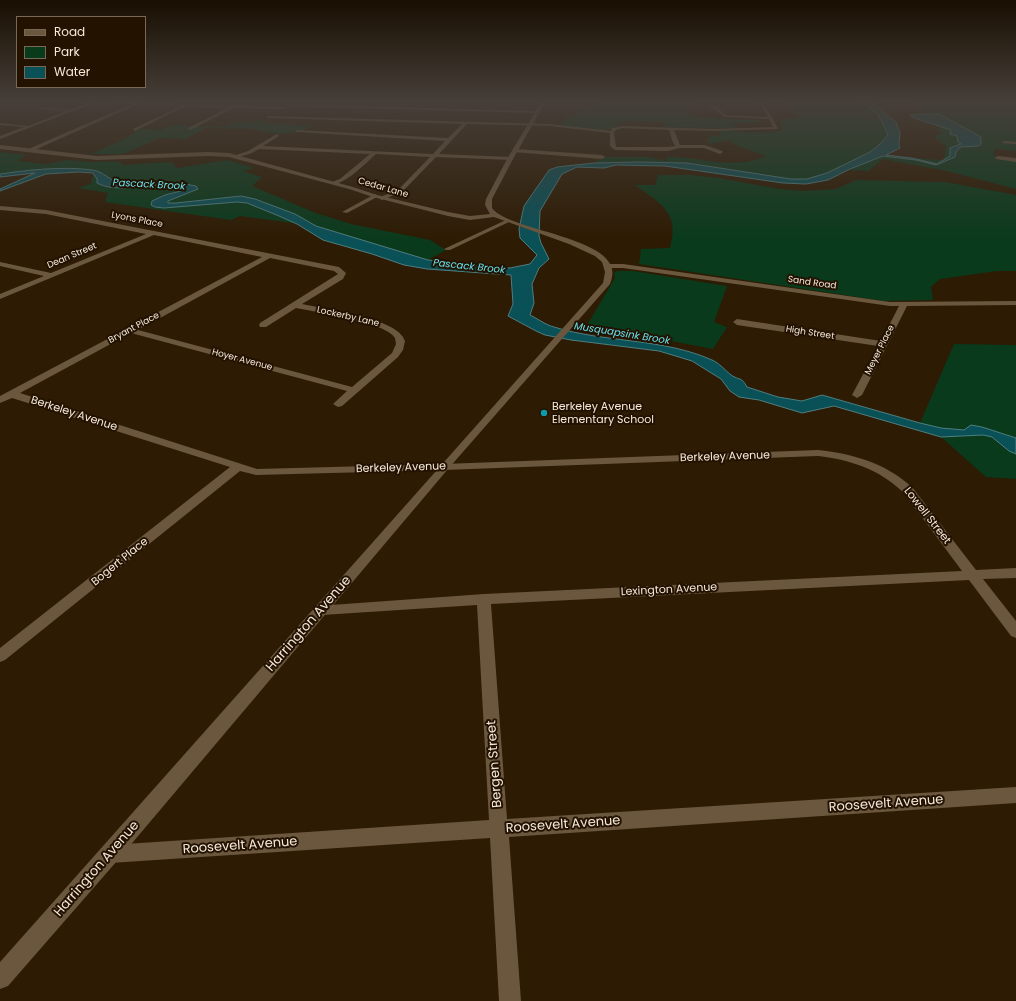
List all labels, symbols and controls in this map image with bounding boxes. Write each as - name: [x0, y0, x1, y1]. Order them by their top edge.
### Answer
- legend: [16, 16, 146, 88]
- text: Road: [54, 23, 85, 40]
- text: Park: [54, 43, 80, 60]
- text: Water: [54, 63, 90, 80]
- street label: Cedar Lane: [357, 176, 409, 200]
- water label: Pascack Brook: [112, 177, 186, 193]
- street label: Lyons Place: [110, 210, 164, 230]
- street label: Dean Street: [46, 241, 98, 271]
- water label: Pascack Brook: [432, 257, 506, 277]
- street label: Sand Road: [787, 274, 837, 292]
- street label: Lockerby Lane: [316, 305, 380, 329]
- street label: Bryant Place: [107, 310, 161, 346]
- water label: Musquapsink Brook: [573, 320, 671, 348]
- street label: Meyer Place: [863, 323, 897, 377]
- street label: High Street: [785, 324, 835, 342]
- street label: Hoyer Avenue: [211, 347, 273, 373]
- street label: Berkeley Avenue: [29, 394, 119, 434]
- place label: Berkeley Avenue Elementary School: [552, 400, 654, 426]
- marker: Berkeley Avenue Elementary School: [539, 408, 549, 418]
- street label: Berkeley Avenue: [680, 449, 770, 465]
- street label: Berkeley Avenue: [356, 460, 446, 476]
- street label: Lowell Street: [901, 485, 953, 547]
- street label: Bogert Place: [89, 535, 151, 589]
- street label: Harrington Avenue: [263, 573, 355, 675]
- street label: Lexington Avenue: [621, 581, 717, 599]
- street label: Bergen Street: [484, 720, 506, 808]
- street label: Roosevelt Avenue: [828, 792, 944, 816]
- street label: Roosevelt Avenue: [505, 813, 621, 837]
- street label: Harrington Avenue: [51, 818, 143, 920]
- street label: Roosevelt Avenue: [182, 834, 298, 858]

